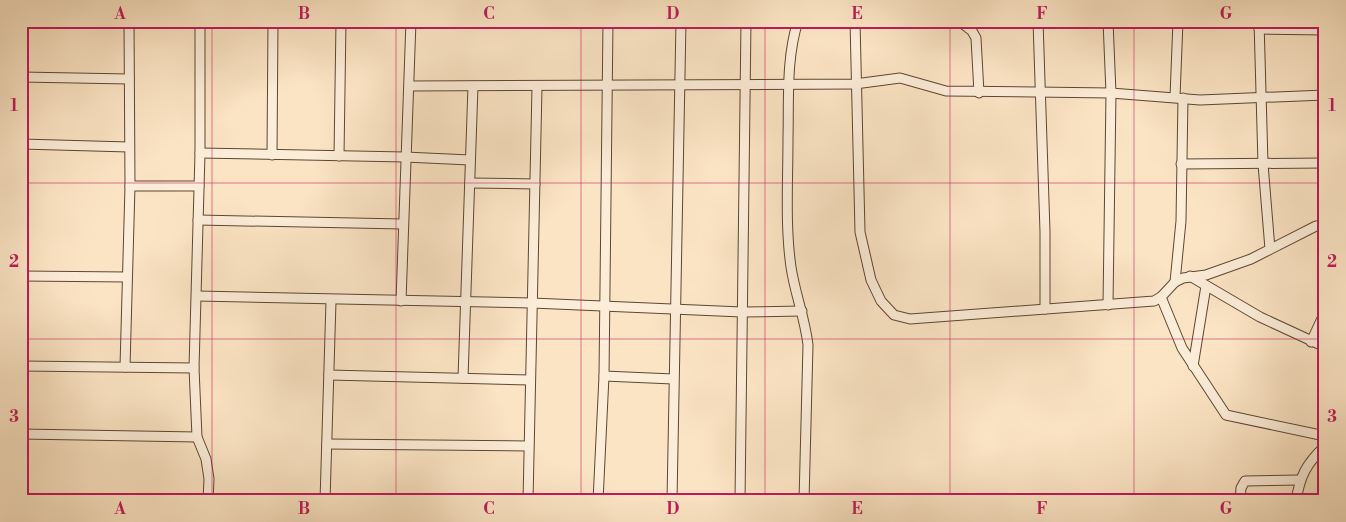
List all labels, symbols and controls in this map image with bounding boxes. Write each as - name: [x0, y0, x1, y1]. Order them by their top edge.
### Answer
- text: A: [113, 4, 126, 24]
- text: B: [298, 4, 310, 24]
- text: C: [483, 4, 495, 24]
- text: D: [667, 4, 680, 24]
- text: E: [851, 4, 863, 24]
- text: F: [1036, 4, 1048, 24]
- text: G: [1220, 4, 1233, 24]
- text: 1: [10, 96, 18, 116]
- text: 1: [1328, 96, 1336, 116]
- text: 2: [9, 252, 19, 272]
- text: 2: [1327, 252, 1337, 272]
- text: 3: [9, 407, 19, 427]
- text: 3: [1327, 407, 1337, 427]
- text: A: [113, 499, 126, 519]
- text: B: [298, 499, 310, 519]
- text: C: [483, 499, 495, 519]
- text: D: [667, 499, 680, 519]
- text: E: [851, 499, 863, 519]
- text: F: [1036, 499, 1048, 519]
- text: G: [1220, 499, 1233, 519]

